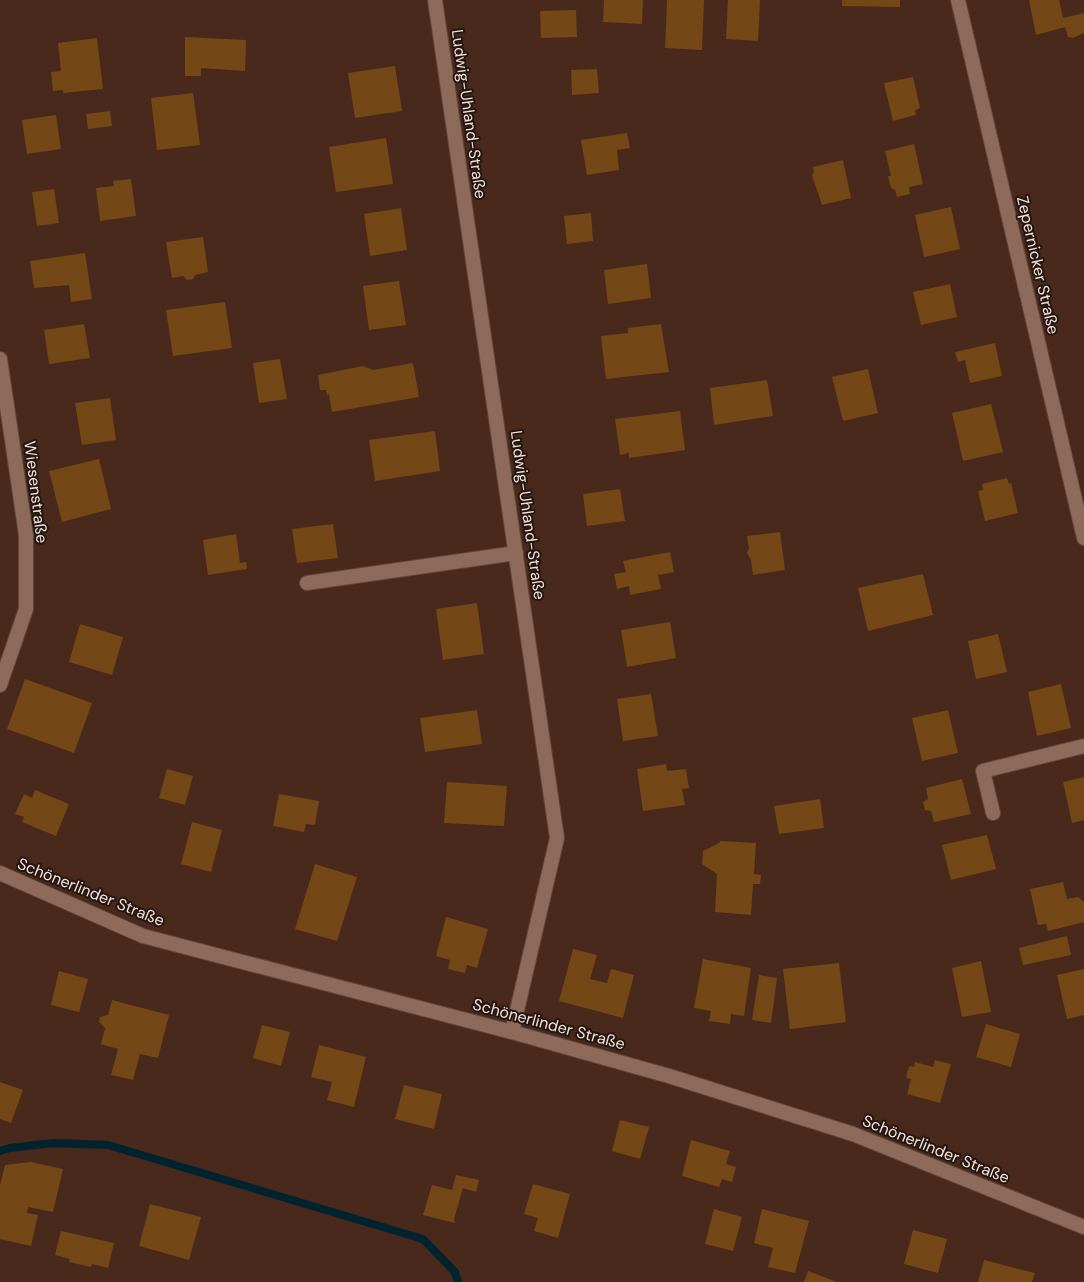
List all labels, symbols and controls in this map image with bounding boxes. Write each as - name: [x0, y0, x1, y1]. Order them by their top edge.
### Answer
- street label: Ludwig-Uhland-Straße: [447, 28, 491, 200]
- street label: Zepernicker Straße: [1012, 194, 1064, 336]
- street label: Ludwig-Uhland-Straße: [506, 429, 550, 601]
- street label: Wiesenstraße: [19, 440, 53, 544]
- street label: Schönerlinder Straße: [14, 853, 168, 931]
- street label: Schönerlinder Straße: [471, 994, 627, 1054]
- street label: Schönerlinder Straße: [859, 1110, 1013, 1188]

